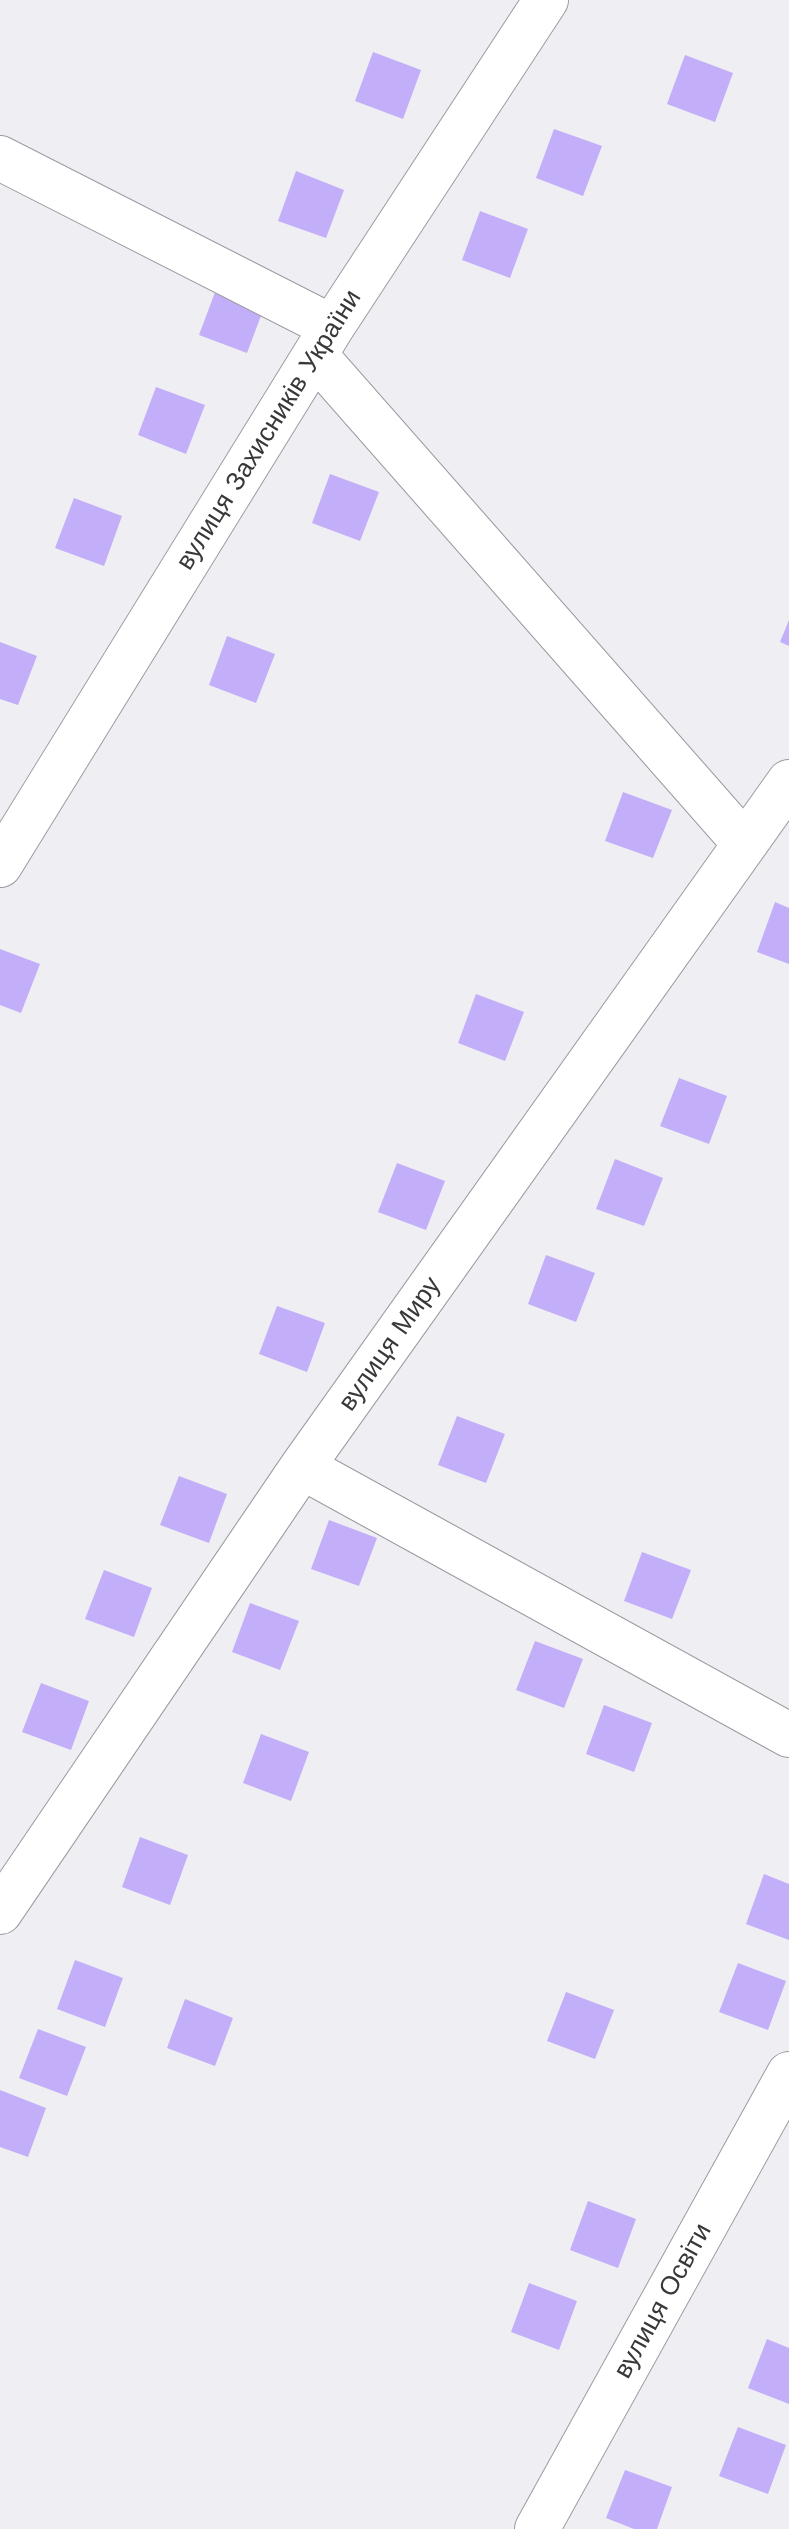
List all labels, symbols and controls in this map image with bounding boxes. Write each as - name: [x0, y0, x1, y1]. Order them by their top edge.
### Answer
- street label: вулиця Захисників України: [170, 284, 368, 576]
- street label: вулиця Миру: [332, 1271, 448, 1417]
- street label: вулиця Освіти: [608, 2218, 718, 2384]

